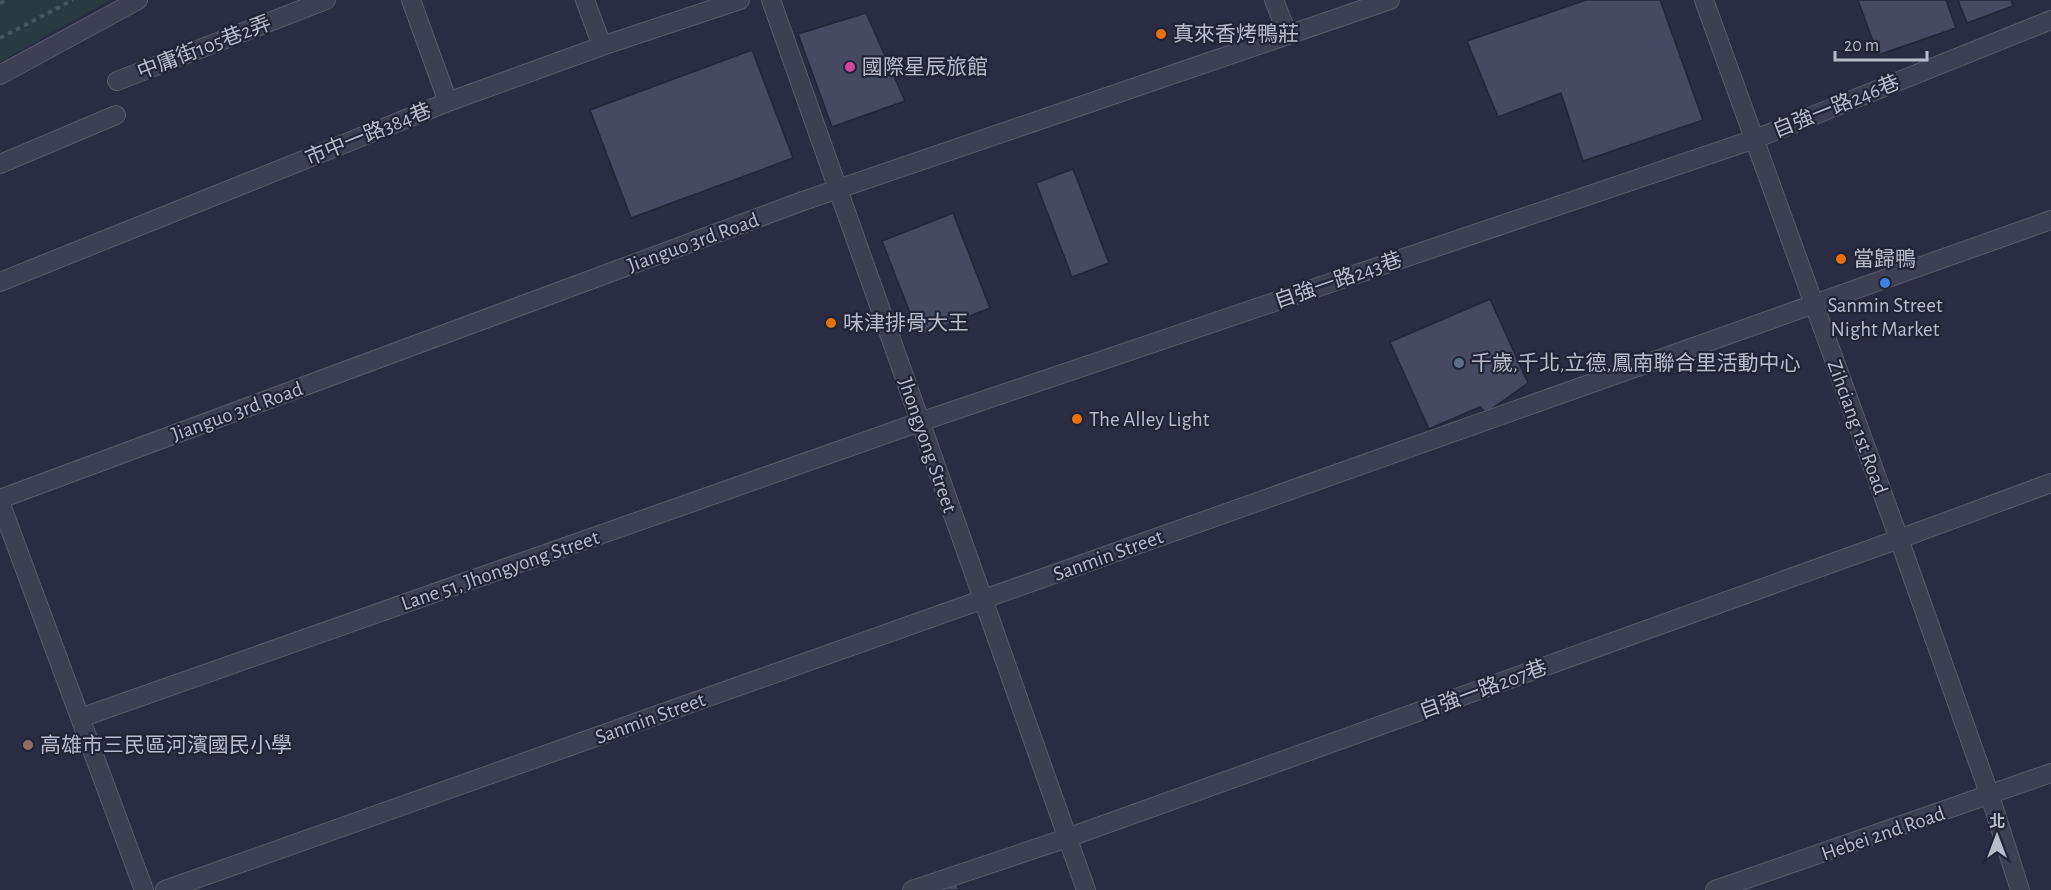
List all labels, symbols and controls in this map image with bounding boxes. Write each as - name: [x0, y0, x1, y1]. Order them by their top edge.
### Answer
- street label: 中庸街105巷2弄: [134, 11, 274, 83]
- place label: 真來香烤鴨莊: [1173, 23, 1299, 45]
- scale bar: [1835, 24, 1926, 62]
- marker: 真來香烤鴨莊: [1154, 27, 1168, 41]
- text: 20 m: [1844, 37, 1879, 55]
- place label: 國際星辰旅館: [862, 55, 988, 78]
- marker: 國際星辰旅館: [843, 60, 857, 74]
- street label: 自強一路246巷: [1770, 71, 1902, 141]
- street label: 市中一路384巷: [302, 99, 434, 169]
- street label: Jianguo 3rd Road: [625, 209, 762, 276]
- street label: 自強一路243巷: [1271, 248, 1405, 312]
- place label: 當歸鴨: [1853, 248, 1916, 270]
- marker: 當歸鴨: [1834, 252, 1848, 266]
- marker: Sanmin Street Night Market: [1878, 276, 1892, 290]
- place label: Sanmin Street Night Market: [1827, 295, 1943, 340]
- place label: 味津排骨大王: [843, 312, 969, 334]
- marker: 味津排骨大王: [824, 316, 838, 330]
- place label: 千歲,千北,立德,鳳南聯合里活動中心: [1471, 352, 1800, 374]
- marker: 千歲,千北,立德,鳳南聯合里活動中心: [1452, 356, 1466, 370]
- street label: Zihciang 1st Road: [1824, 357, 1892, 497]
- street label: Jhongyong Street: [895, 375, 961, 516]
- street label: Jianguo 3rd Road: [169, 378, 306, 445]
- place label: The Alley Light: [1089, 409, 1210, 430]
- marker: The Alley Light: [1070, 412, 1084, 426]
- street label: Sanmin Street: [1050, 526, 1166, 585]
- street label: Lane 51, Jhongyong Street: [399, 527, 602, 614]
- street label: 自強一路207巷: [1416, 656, 1550, 722]
- street label: Sanmin Street: [592, 689, 708, 748]
- place label: 高雄市三民區河濱國民小學: [40, 734, 292, 756]
- marker: 高雄市三民區河濱國民小學: [21, 738, 35, 752]
- street label: Hebei 2nd Road: [1819, 802, 1948, 864]
- north arrow: [1967, 806, 2027, 866]
- text: 北: [1989, 813, 2005, 830]

